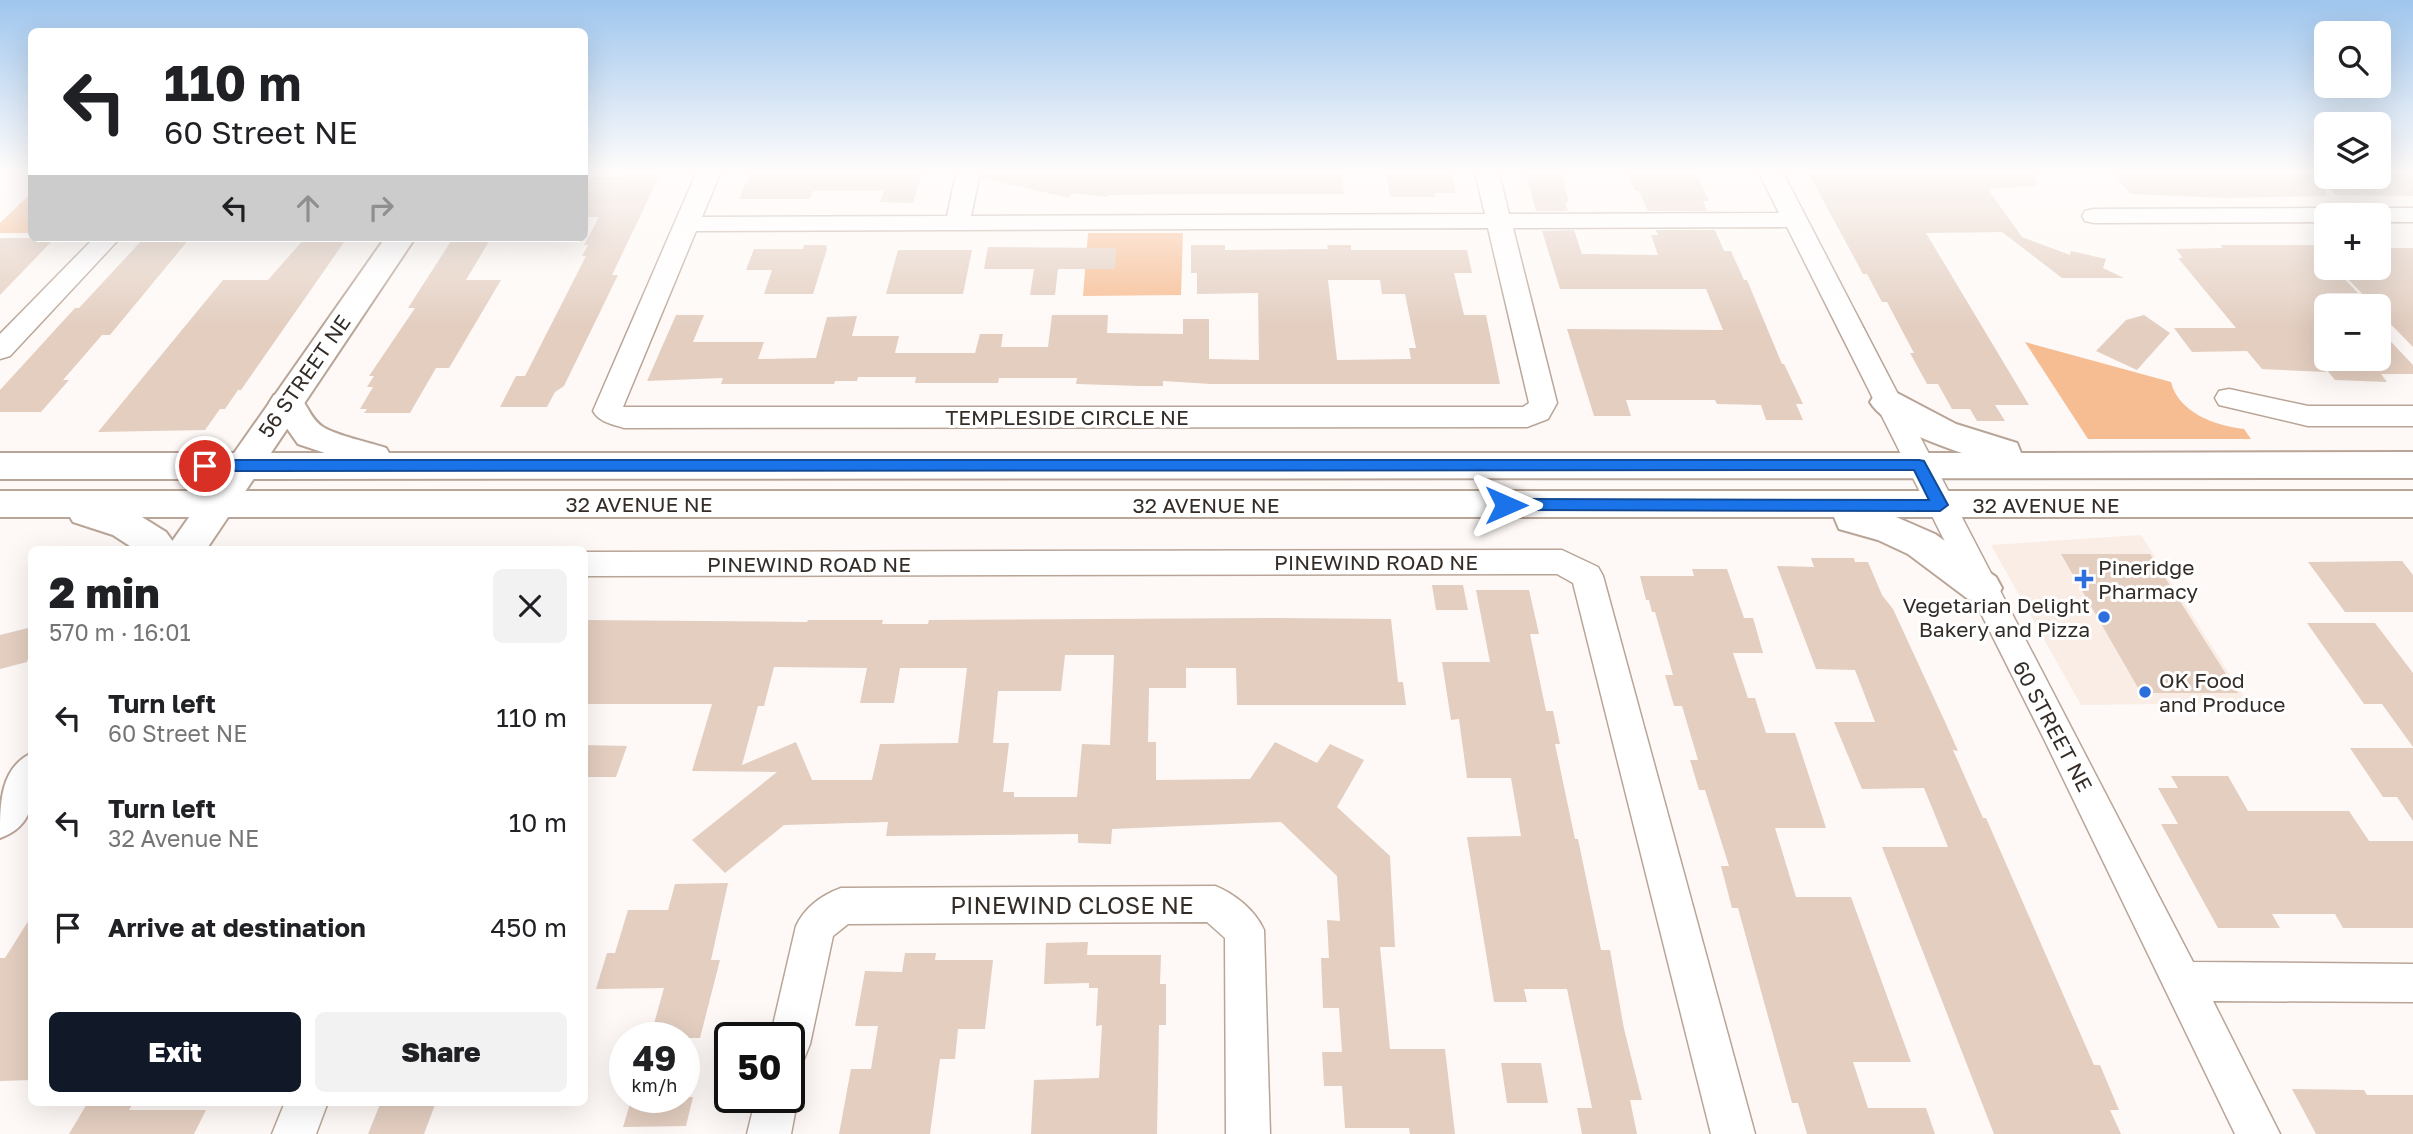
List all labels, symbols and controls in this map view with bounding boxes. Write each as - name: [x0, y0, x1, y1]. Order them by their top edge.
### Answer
- map controls: [2314, 21, 2391, 371]
- button: search: [2314, 21, 2391, 98]
- text: 110 m: [164, 53, 301, 112]
- icon: left: [49, 56, 140, 147]
- button: layers: [2314, 112, 2391, 189]
- text: 60 Street NE: [164, 113, 358, 151]
- icon: left: [216, 189, 254, 227]
- icon: ahead: [289, 189, 327, 227]
- icon: right: [362, 189, 400, 227]
- button: +: [2314, 203, 2391, 280]
- button: −: [2314, 294, 2391, 371]
- street label: 56 STREET NE: [252, 310, 356, 442]
- street label: TEMPLESIDE CIRCLE NE: [945, 404, 1189, 430]
- pin: [175, 436, 235, 496]
- icon: arrive: [186, 447, 224, 485]
- position arrow: [1469, 468, 1543, 542]
- street label: 32 AVENUE NE: [566, 491, 712, 517]
- street label: 32 AVENUE NE: [1133, 492, 1279, 518]
- street label: 32 AVENUE NE: [1973, 492, 2119, 518]
- street label: PINEWIND ROAD NE: [1274, 549, 1478, 575]
- street label: PINEWIND ROAD NE: [707, 551, 911, 577]
- place label: Pineridge Pharmacy: [2098, 554, 2198, 604]
- text: 2 min: [49, 567, 160, 617]
- button: close: [493, 569, 567, 643]
- marker: Pineridge Pharmacy: [2076, 571, 2092, 587]
- place label: Vegetarian Delight Bakery and Pizza: [1903, 592, 2090, 642]
- marker: Vegetarian Delight Bakery and Pizza: [2096, 609, 2112, 625]
- text: 570 m · 16:01: [49, 618, 191, 646]
- street label: 60 STREET NE: [2008, 656, 2098, 796]
- place label: OK Food and Produce: [2159, 667, 2286, 717]
- marker: OK Food and Produce: [2137, 684, 2153, 700]
- text: Turn left: [108, 688, 216, 719]
- icon: left: [49, 699, 87, 737]
- text: 110 m: [496, 702, 567, 733]
- text: 60 Street NE: [108, 719, 247, 747]
- text: Turn left: [108, 793, 216, 824]
- icon: left: [49, 804, 87, 842]
- text: 10 m: [509, 807, 567, 838]
- text: 32 Avenue NE: [108, 824, 259, 852]
- street label: PINEWIND CLOSE NE: [950, 890, 1194, 919]
- icon: arrive: [49, 909, 87, 947]
- text: Arrive at destination: [108, 912, 366, 943]
- text: 450 m: [490, 912, 567, 943]
- button: Exit: [49, 1012, 301, 1092]
- button: Share: [315, 1012, 567, 1092]
- speed limit sign: 50: [714, 1022, 805, 1113]
- text: 49: [632, 1037, 677, 1079]
- text: km/h: [632, 1074, 677, 1096]

